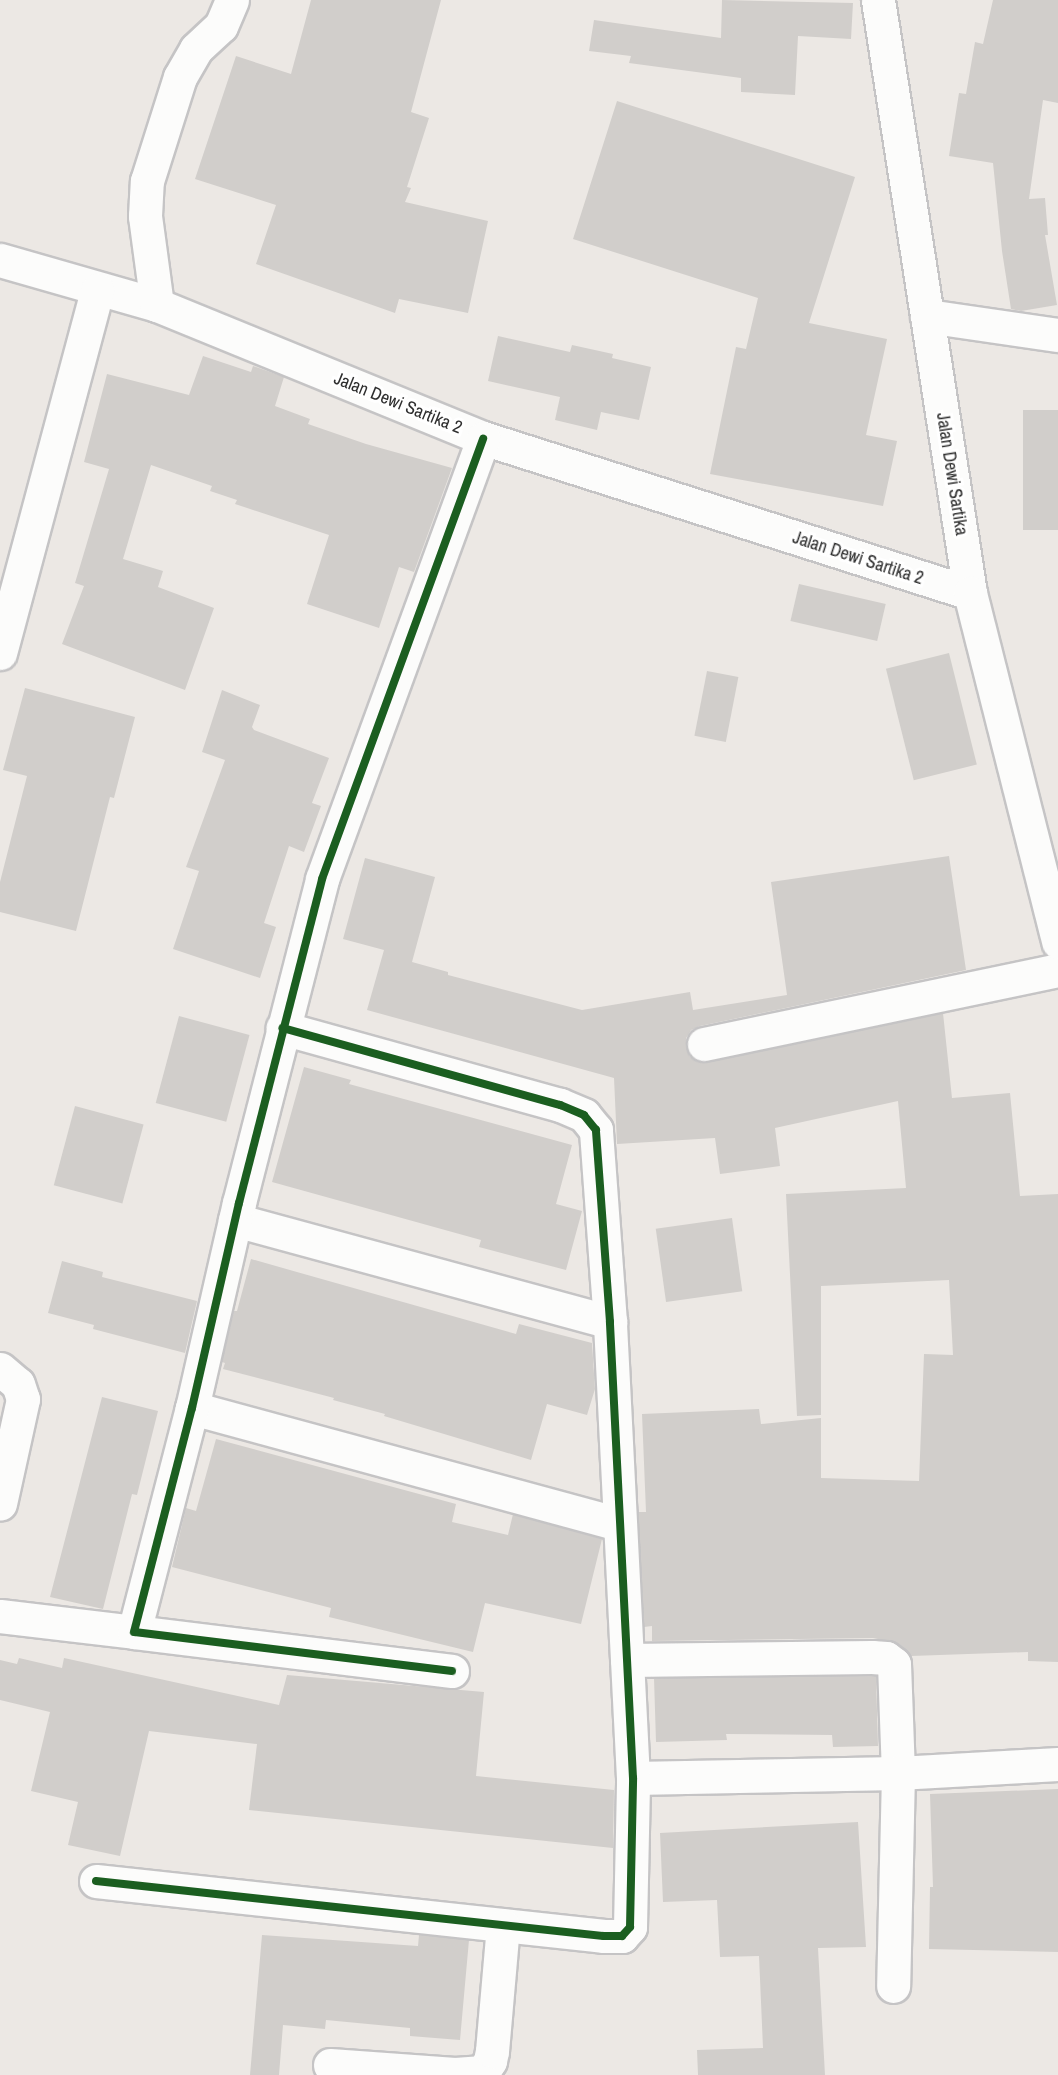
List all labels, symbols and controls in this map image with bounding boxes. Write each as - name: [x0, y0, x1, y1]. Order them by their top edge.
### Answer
- street label: Jalan Dewi Sartika 2: [331, 367, 465, 439]
- street label: Jalan Dewi Sartika: [932, 411, 972, 537]
- street label: Jalan Dewi Sartika 2: [790, 527, 926, 589]

